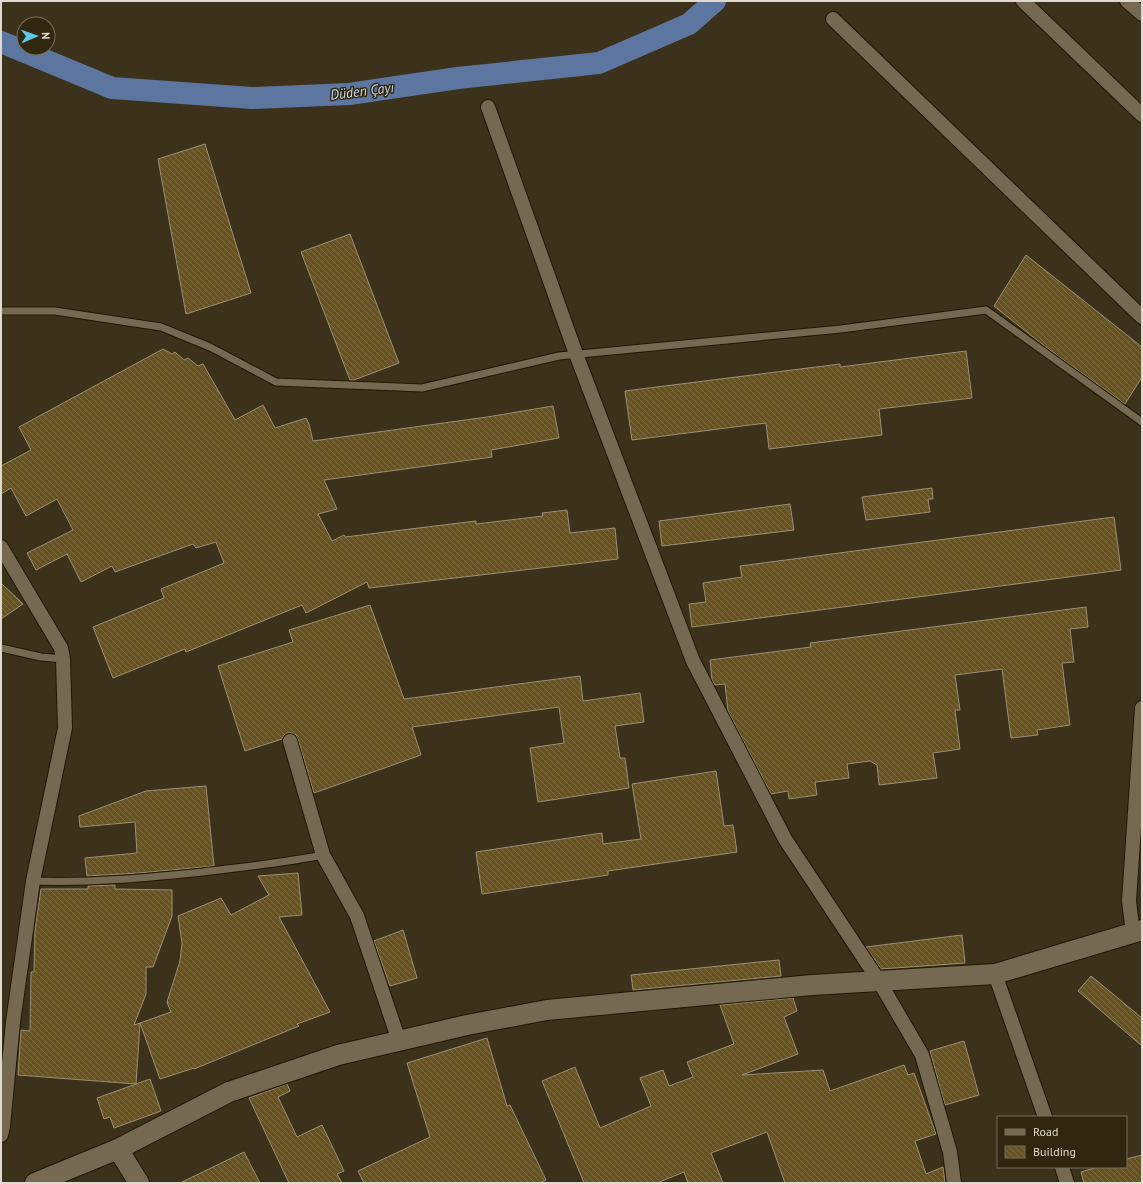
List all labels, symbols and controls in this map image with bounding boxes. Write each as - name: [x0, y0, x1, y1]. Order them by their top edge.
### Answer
- north arrow: [16, 16, 56, 56]
- text: N: [39, 32, 53, 40]
- water label: Düden Çayı: [329, 78, 395, 104]
- legend: [997, 1116, 1127, 1168]
- text: Road: [1033, 1124, 1058, 1139]
- text: Building: [1033, 1144, 1076, 1159]

